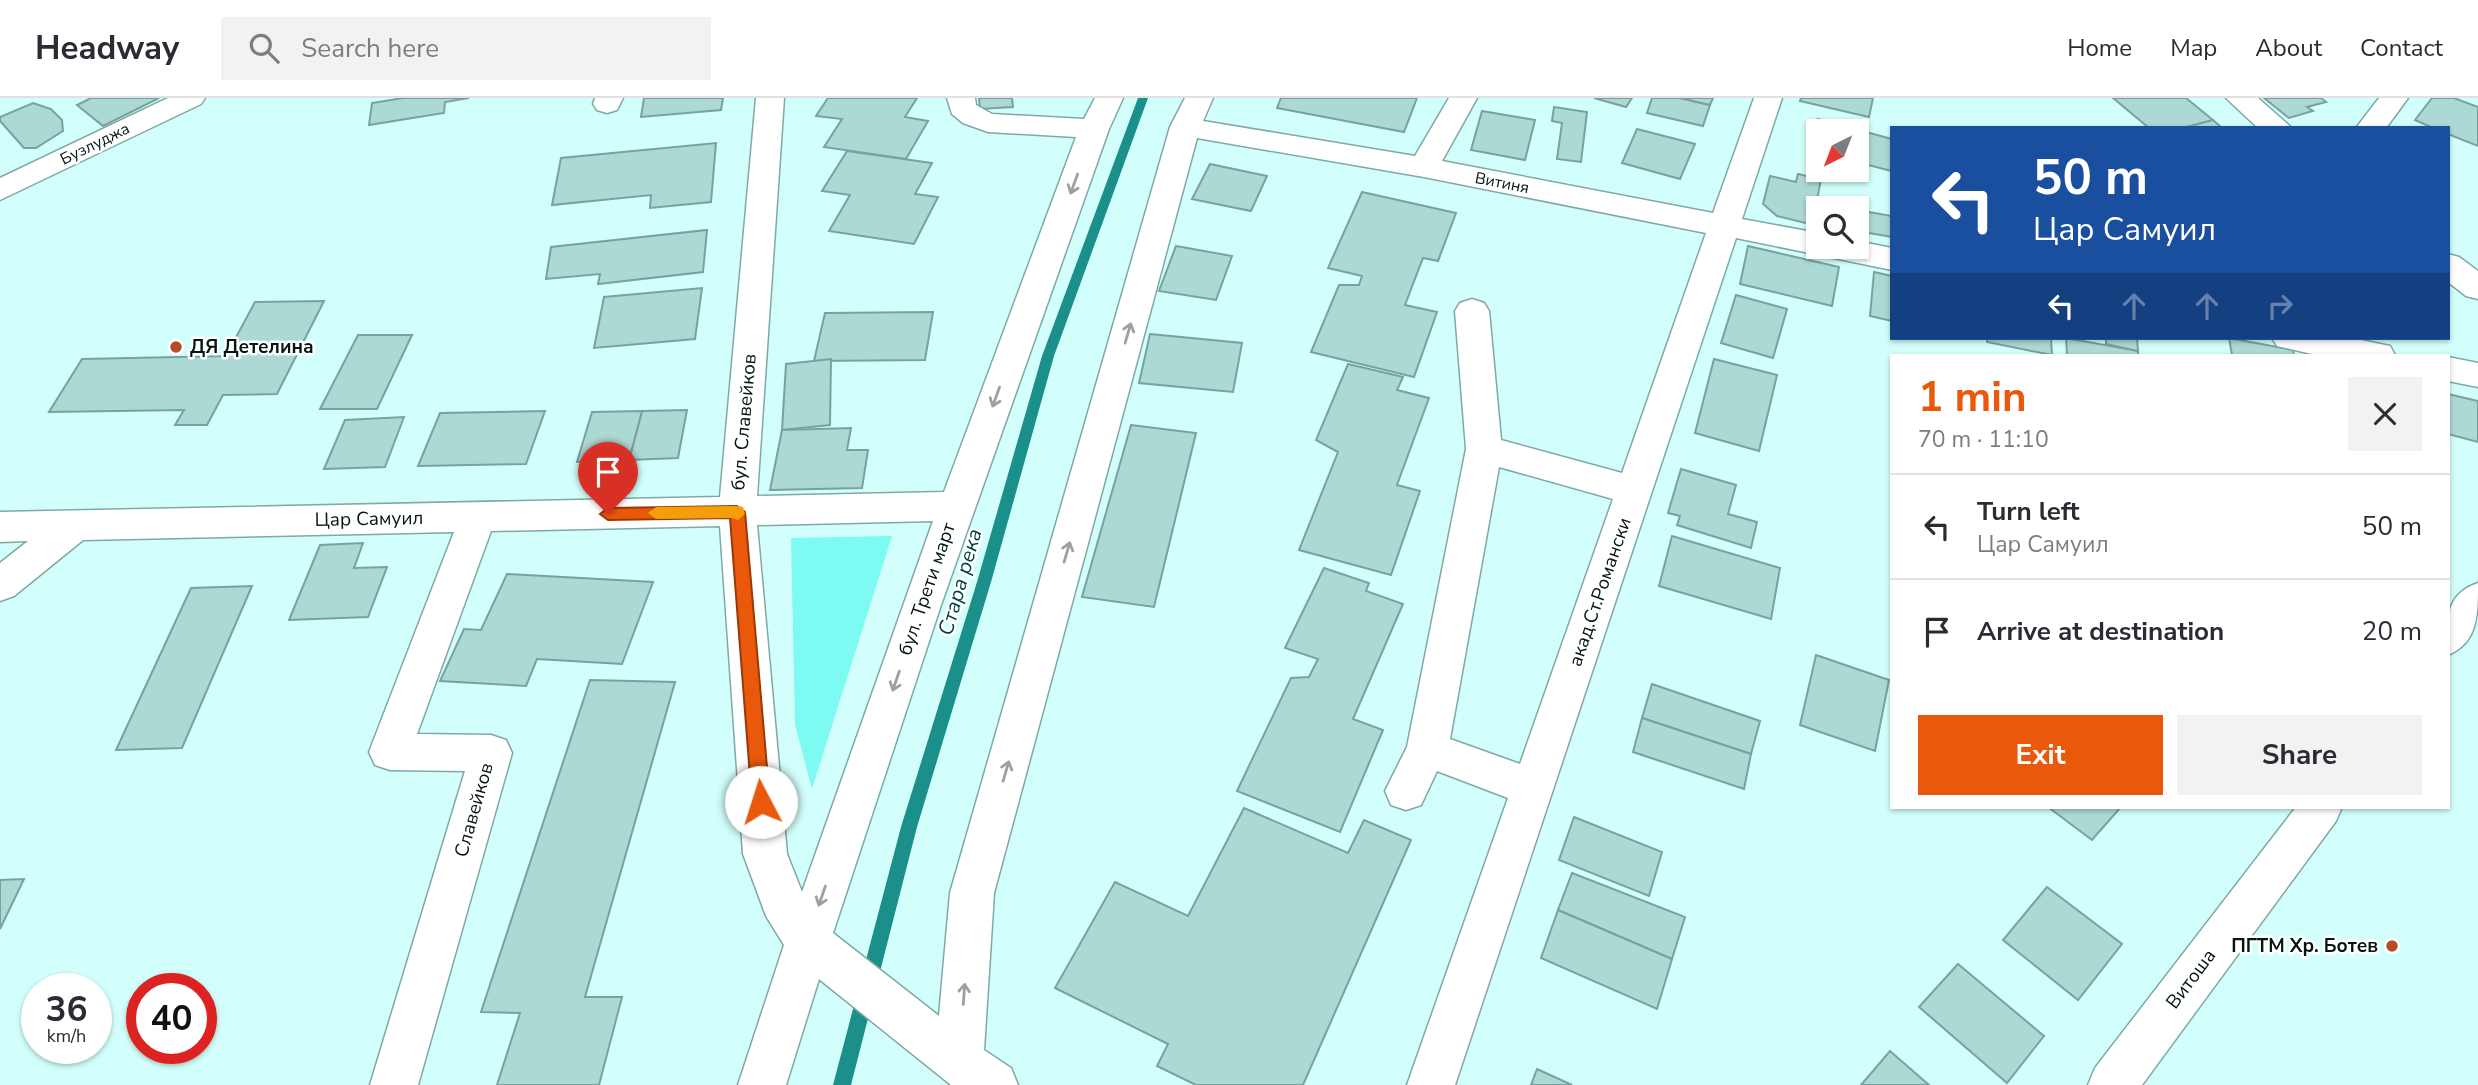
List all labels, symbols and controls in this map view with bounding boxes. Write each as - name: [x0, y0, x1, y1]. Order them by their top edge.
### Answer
- search box: [221, 17, 711, 80]
- text: Headway: [35, 26, 179, 71]
- icon: search: [245, 29, 283, 67]
- text: Search here: [301, 31, 439, 66]
- text: Home: [2067, 32, 2132, 64]
- text: Map: [2170, 32, 2217, 64]
- text: About: [2255, 32, 2322, 64]
- text: Contact: [2360, 32, 2443, 64]
- street label: Бузлуджа: [57, 118, 133, 170]
- north arrow: [1806, 119, 1869, 182]
- map controls: [1806, 119, 1869, 259]
- text: 50 m: [2033, 144, 2148, 211]
- icon: left: [1918, 154, 2009, 245]
- street label: Витиня: [1473, 167, 1531, 199]
- one-way arrow: [1067, 172, 1079, 194]
- button: search: [1806, 196, 1869, 259]
- text: Цар Самуил: [2033, 208, 2216, 251]
- icon: left: [2042, 287, 2080, 325]
- icon: ahead: [2115, 287, 2153, 325]
- icon: ahead: [2188, 287, 2226, 325]
- icon: right: [2261, 287, 2299, 325]
- one-way arrow: [1122, 322, 1135, 344]
- place label: ДЯ Детелина: [190, 334, 314, 360]
- marker: ДЯ Детелина: [168, 339, 184, 355]
- street label: бул. Славейков: [725, 353, 763, 491]
- text: 1 min: [1918, 369, 2027, 426]
- button: close: [2348, 377, 2422, 451]
- one-way arrow: [988, 386, 1001, 408]
- text: 70 m · 11:10: [1918, 424, 2049, 455]
- pin: [578, 442, 638, 514]
- icon: arrive: [589, 453, 627, 491]
- text: Turn left: [1977, 494, 2080, 529]
- street label: Цар Самуил: [314, 505, 424, 533]
- icon: left: [1918, 508, 1956, 546]
- text: 50 m: [2362, 509, 2422, 544]
- street label: акад.Ст.Романски: [1562, 514, 1638, 670]
- street label: бул. Трети март: [892, 519, 962, 659]
- water label: Стара река: [931, 525, 989, 639]
- text: Цар Самуил: [1977, 529, 2109, 560]
- one-way arrow: [1061, 541, 1074, 564]
- icon: arrive: [1918, 613, 1956, 651]
- text: Arrive at destination: [1977, 614, 2224, 649]
- text: 20 m: [2362, 614, 2422, 649]
- one-way arrow: [889, 670, 901, 692]
- button: Exit: [1918, 715, 2163, 795]
- button: Share: [2177, 715, 2422, 795]
- street label: Славейков: [448, 760, 500, 860]
- one-way arrow: [1000, 760, 1013, 783]
- position arrow: [724, 765, 798, 839]
- one-way arrow: [815, 885, 827, 907]
- place label: ПГТМ Хр. Ботев: [2231, 933, 2378, 959]
- marker: ПГТМ Хр. Ботев: [2384, 938, 2400, 954]
- street label: Витоша: [2160, 944, 2222, 1014]
- speed limit sign: 40: [126, 973, 217, 1064]
- one-way arrow: [958, 983, 971, 1005]
- text: 36: [45, 986, 88, 1033]
- text: km/h: [47, 1024, 86, 1048]

